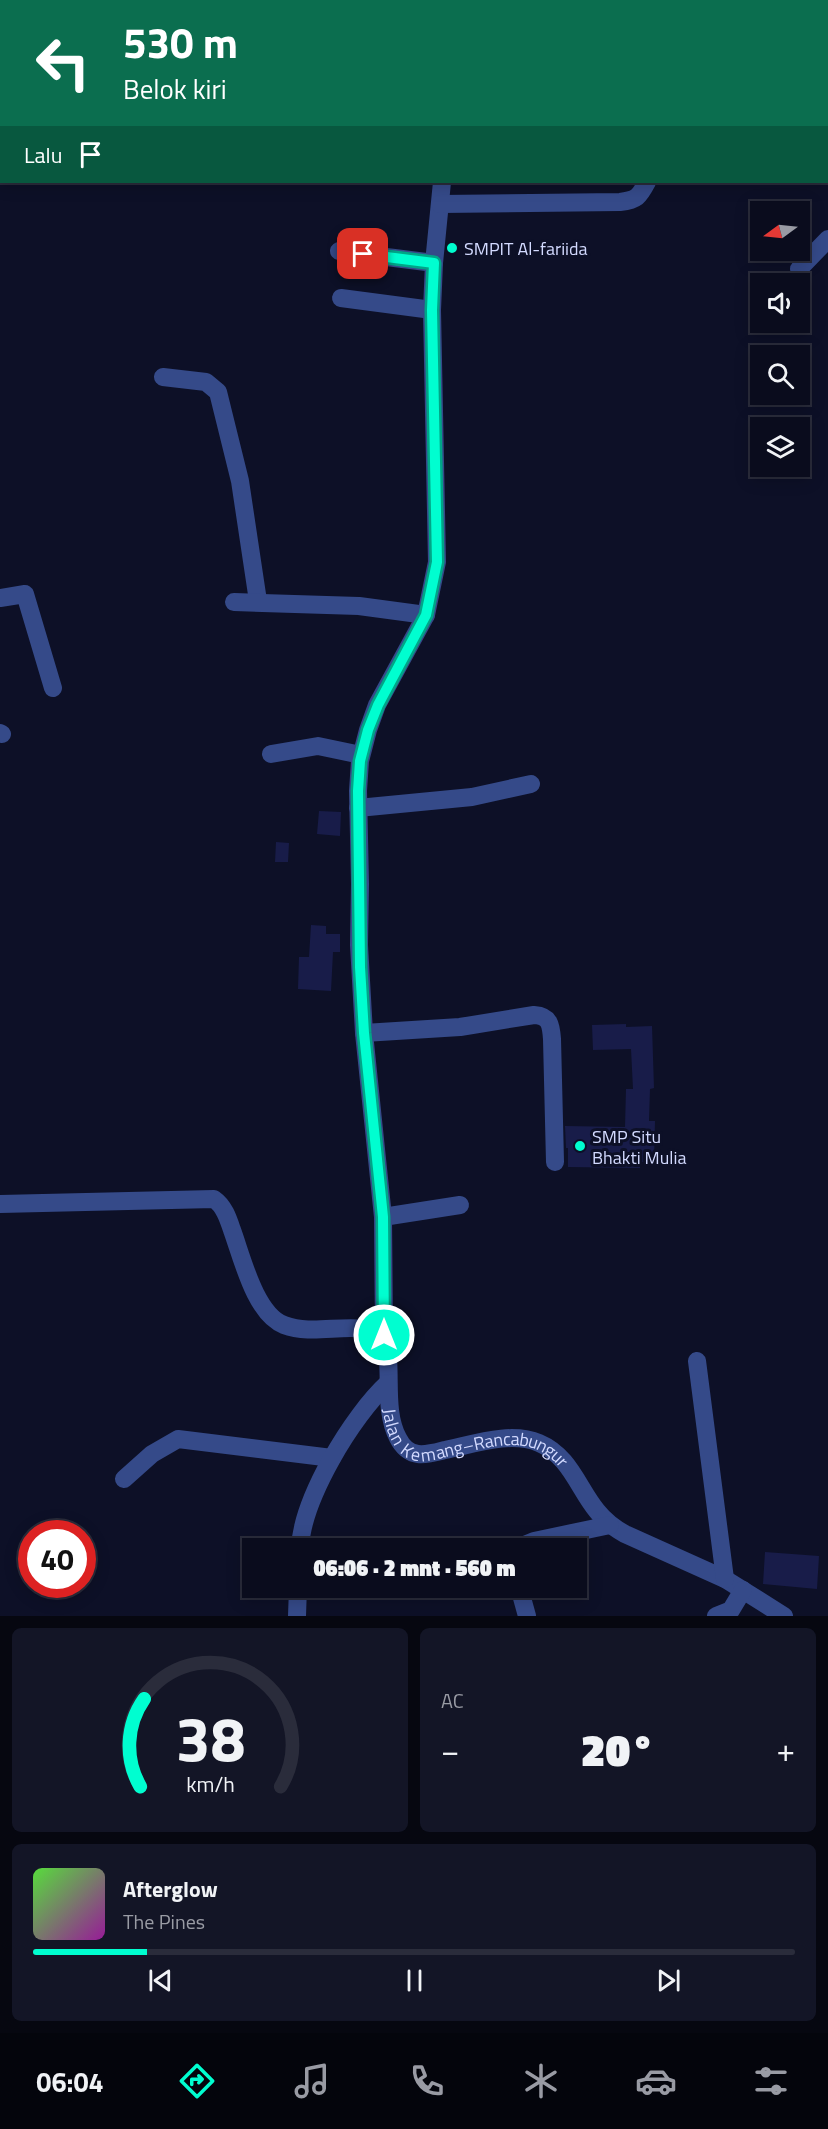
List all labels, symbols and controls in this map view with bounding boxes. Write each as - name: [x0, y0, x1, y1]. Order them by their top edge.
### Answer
- text: 530 m: [123, 10, 238, 74]
- icon: left: [24, 24, 102, 102]
- text: Belok kiri: [123, 68, 227, 109]
- text: Lalu: [24, 138, 62, 172]
- icon: arrive: [74, 138, 107, 171]
- north arrow: [750, 201, 810, 261]
- map controls: [750, 201, 810, 477]
- pin: [337, 228, 388, 279]
- place label: SMPIT Al-fariida: [464, 235, 588, 262]
- icon: arrive: [346, 237, 379, 270]
- marker: SMPIT Al-fariida: [445, 241, 459, 255]
- button: sound: [750, 273, 810, 333]
- button: search: [750, 345, 810, 405]
- button: layers: [750, 417, 810, 477]
- place label: SMP Situ Bhakti Mulia: [592, 1123, 686, 1171]
- marker: SMP Situ Bhakti Mulia: [573, 1139, 587, 1153]
- position arrow: [352, 1303, 416, 1367]
- street label: Jalan Kemang–Rancabungur: [376, 1407, 576, 1472]
- speed limit sign: 40: [18, 1520, 96, 1598]
- text: 06:06 · 2 mnt · 560 m: [314, 1551, 515, 1585]
- text: AC: [441, 1685, 464, 1716]
- text: 38: [175, 1690, 245, 1785]
- text: 20°: [581, 1715, 655, 1783]
- text: −: [441, 1725, 459, 1775]
- text: +: [777, 1725, 795, 1775]
- text: km/h: [186, 1768, 234, 1800]
- text: Afterglow: [123, 1872, 218, 1906]
- text: The Pines: [123, 1906, 205, 1937]
- icon: previous: [144, 1964, 177, 1997]
- icon: pause: [398, 1964, 431, 1997]
- icon: next: [652, 1964, 685, 1997]
- icon: directions: [176, 2060, 218, 2102]
- icon: music: [291, 2060, 333, 2102]
- icon: phone: [406, 2060, 448, 2102]
- icon: climate: [520, 2060, 562, 2102]
- icon: car: [635, 2060, 677, 2102]
- icon: filters: [750, 2060, 792, 2102]
- text: 06:04: [36, 2061, 104, 2102]

